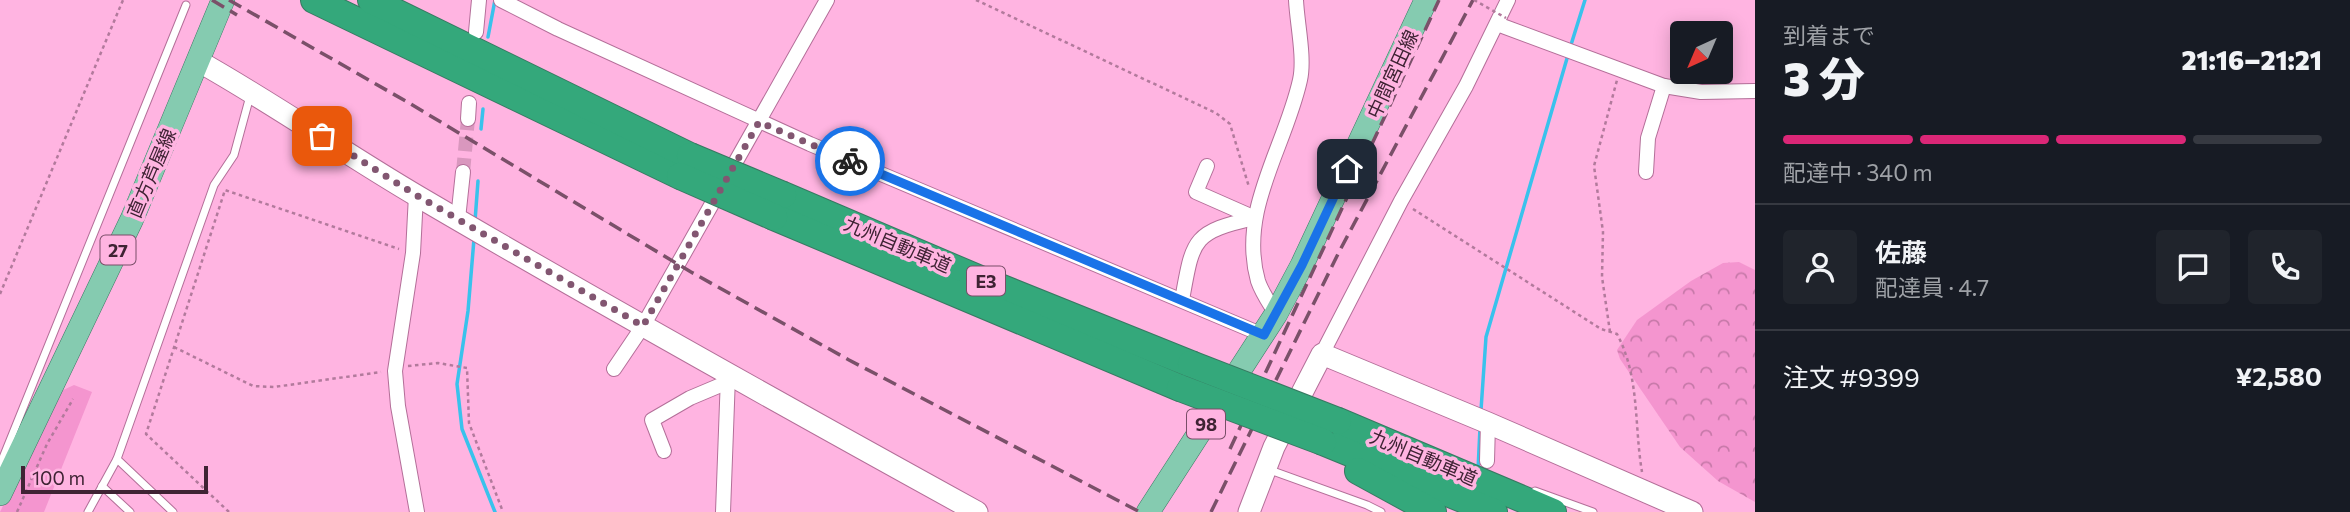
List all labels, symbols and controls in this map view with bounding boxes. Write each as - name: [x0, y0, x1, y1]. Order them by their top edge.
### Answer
- north arrow: [1670, 21, 1732, 84]
- map controls: [1670, 21, 1733, 84]
- text: 到着まで: [1783, 21, 1875, 49]
- street label: 中間宮田線: [1361, 26, 1423, 122]
- text: 21:16–21:21: [2181, 44, 2322, 75]
- text: 3 分: [1783, 49, 1865, 105]
- pin: [292, 106, 352, 166]
- icon: bag: [303, 117, 341, 155]
- street label: 直方芦屋線: [122, 125, 180, 221]
- courier: [815, 126, 885, 196]
- pin: [1317, 139, 1377, 199]
- icon: bike: [831, 142, 869, 180]
- icon: home: [1328, 150, 1366, 188]
- text: 配達中 · 340 m: [1783, 158, 1933, 186]
- street label: 九州自動車道: [841, 211, 955, 277]
- button: person: [1783, 230, 1857, 304]
- button: chat: [2156, 230, 2230, 304]
- button: phone: [2248, 230, 2322, 304]
- road number: 27: [100, 236, 136, 264]
- text: 佐藤: [1875, 236, 1927, 267]
- road number: E3: [967, 267, 1005, 296]
- text: 配達員 · 4.7: [1875, 273, 1989, 301]
- text: ¥2,580: [2235, 360, 2322, 391]
- text: 注文 #9399: [1783, 361, 1920, 392]
- road number: 98: [1187, 410, 1225, 438]
- street label: 九州自動車道: [1367, 424, 1481, 490]
- scale bar: [21, 463, 208, 495]
- text: 100 m: [32, 466, 85, 489]

